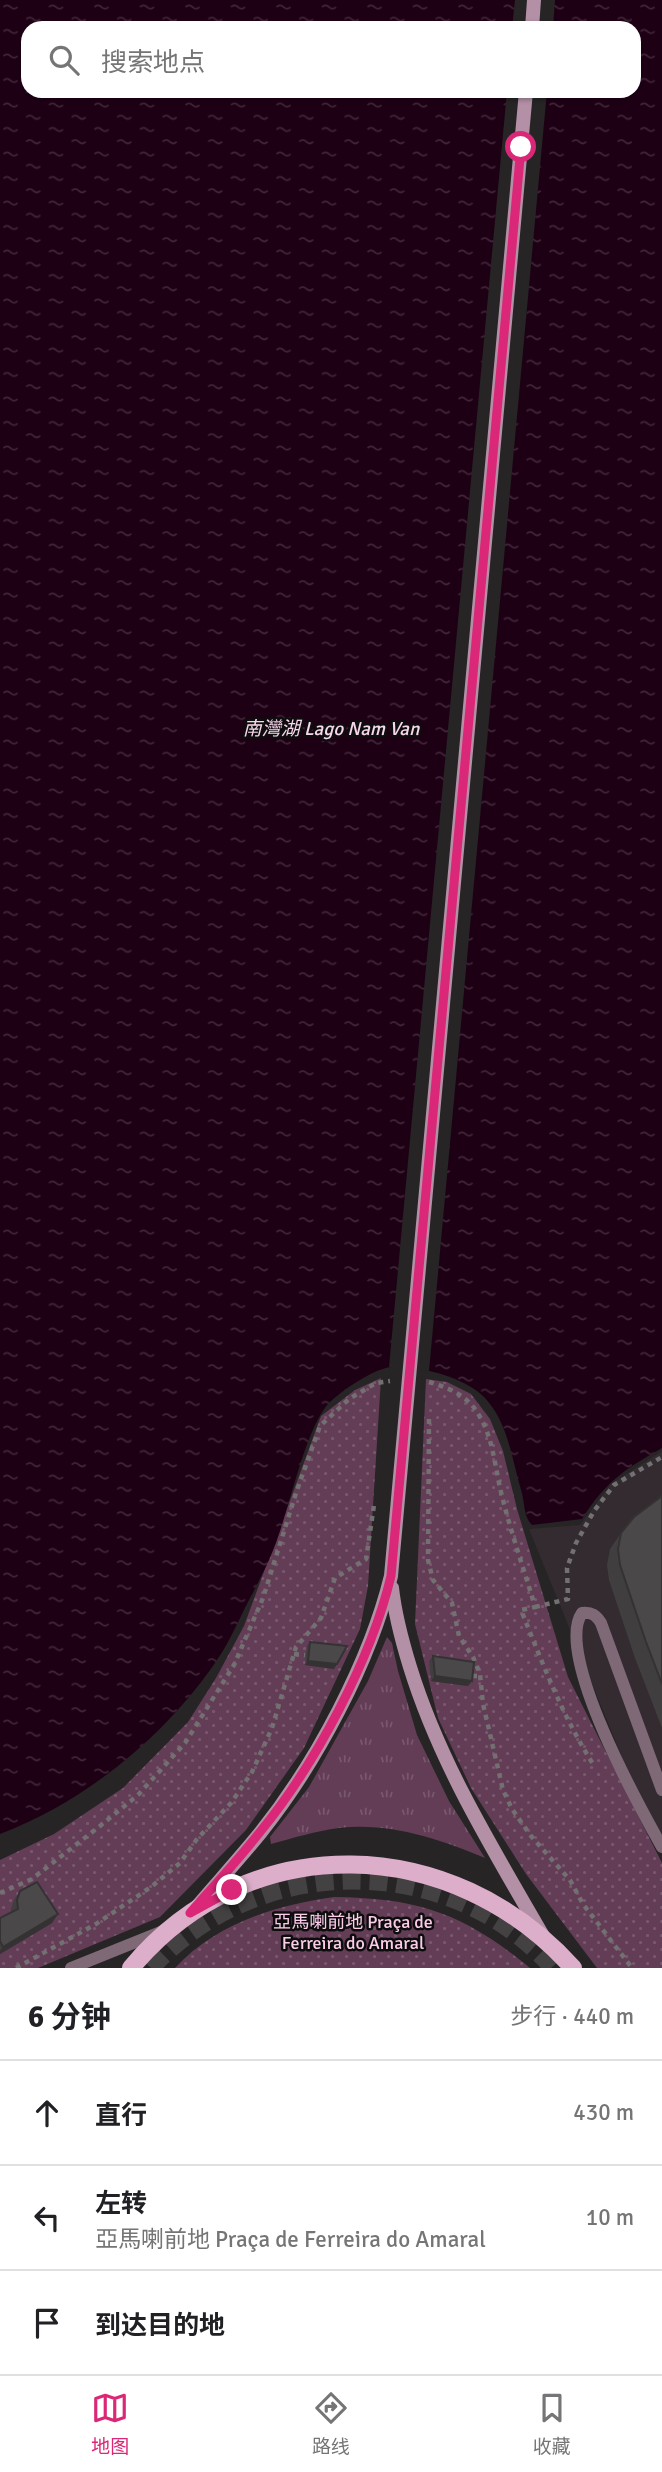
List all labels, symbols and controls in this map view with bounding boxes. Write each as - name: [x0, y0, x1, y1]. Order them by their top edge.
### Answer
- search box: [21, 21, 641, 98]
- icon: search: [45, 41, 83, 79]
- text: 搜索地点: [101, 47, 205, 79]
- route start: [505, 131, 536, 162]
- water label: 南灣湖 Lago Nam Van: [243, 717, 420, 741]
- route end: [216, 1874, 247, 1905]
- park label: 亞馬喇前地 Praça de Ferreira do Amaral: [273, 1911, 433, 1954]
- text: 6 分钟: [28, 1999, 111, 2036]
- text: 步行 · 440 m: [510, 2002, 634, 2031]
- icon: ahead: [28, 2094, 66, 2132]
- text: 430 m: [573, 2098, 634, 2127]
- text: 直行: [95, 2100, 147, 2132]
- text: 左转: [95, 2188, 147, 2220]
- icon: left: [28, 2199, 66, 2237]
- text: 10 m: [586, 2203, 634, 2232]
- text: 亞馬喇前地 Praça de Ferreira do Amaral: [95, 2225, 486, 2254]
- icon: arrive: [28, 2304, 66, 2342]
- text: 到达目的地: [95, 2310, 225, 2342]
- tab: 地图: [91, 2389, 129, 2459]
- tab: 路线: [312, 2389, 350, 2459]
- tab: 收藏: [533, 2389, 571, 2459]

